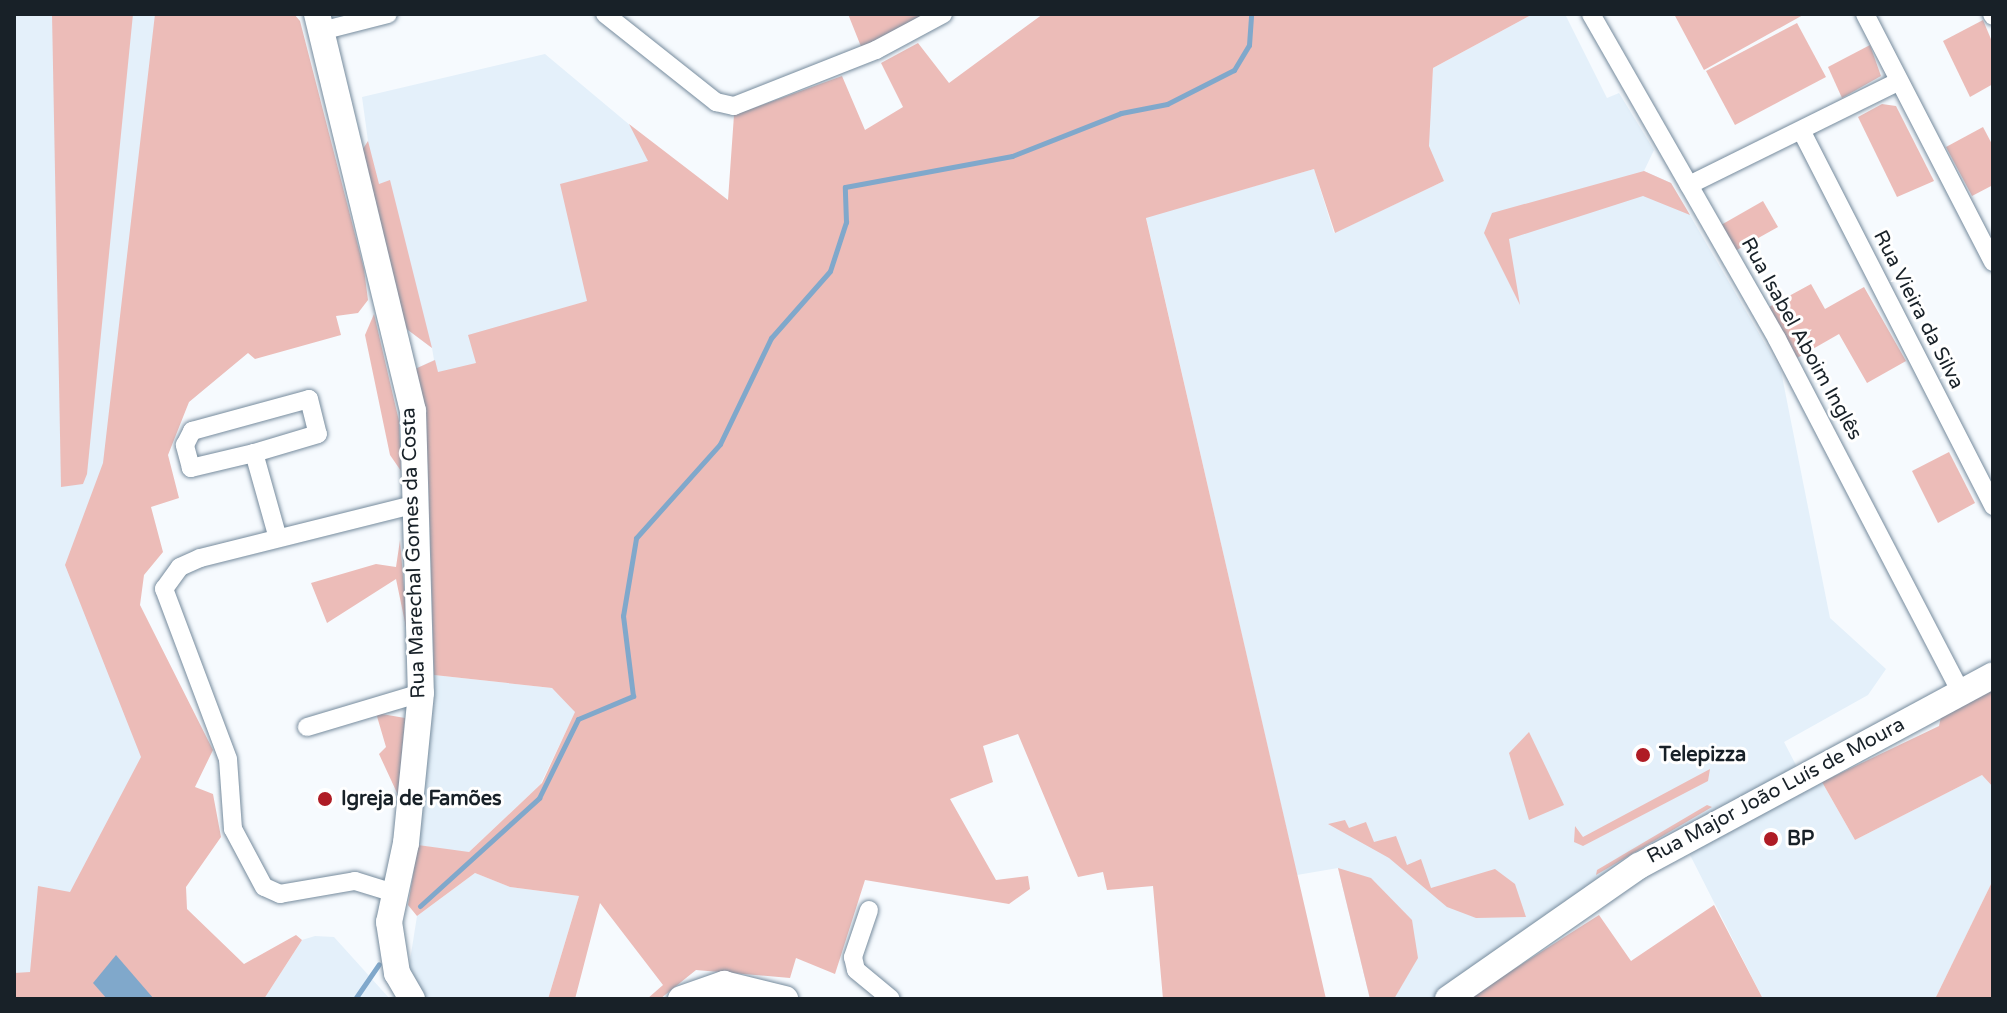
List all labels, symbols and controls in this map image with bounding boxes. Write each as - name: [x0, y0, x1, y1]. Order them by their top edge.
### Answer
- street label: Rua Vieira da Silva: [1868, 227, 1968, 393]
- street label: Rua Isabel Aboim Inglês: [1735, 234, 1867, 444]
- street label: Rua Marechal Gomes da Costa: [397, 407, 431, 699]
- street label: Rua Major João Luís de Moura: [1643, 713, 1909, 869]
- place label: Telepizza: [1659, 743, 1746, 767]
- marker: Telepizza: [1634, 746, 1652, 764]
- place label: Igreja de Famões: [341, 787, 502, 811]
- marker: Igreja de Famões: [316, 790, 334, 808]
- place label: BP: [1787, 827, 1814, 851]
- marker: BP: [1762, 830, 1780, 848]

